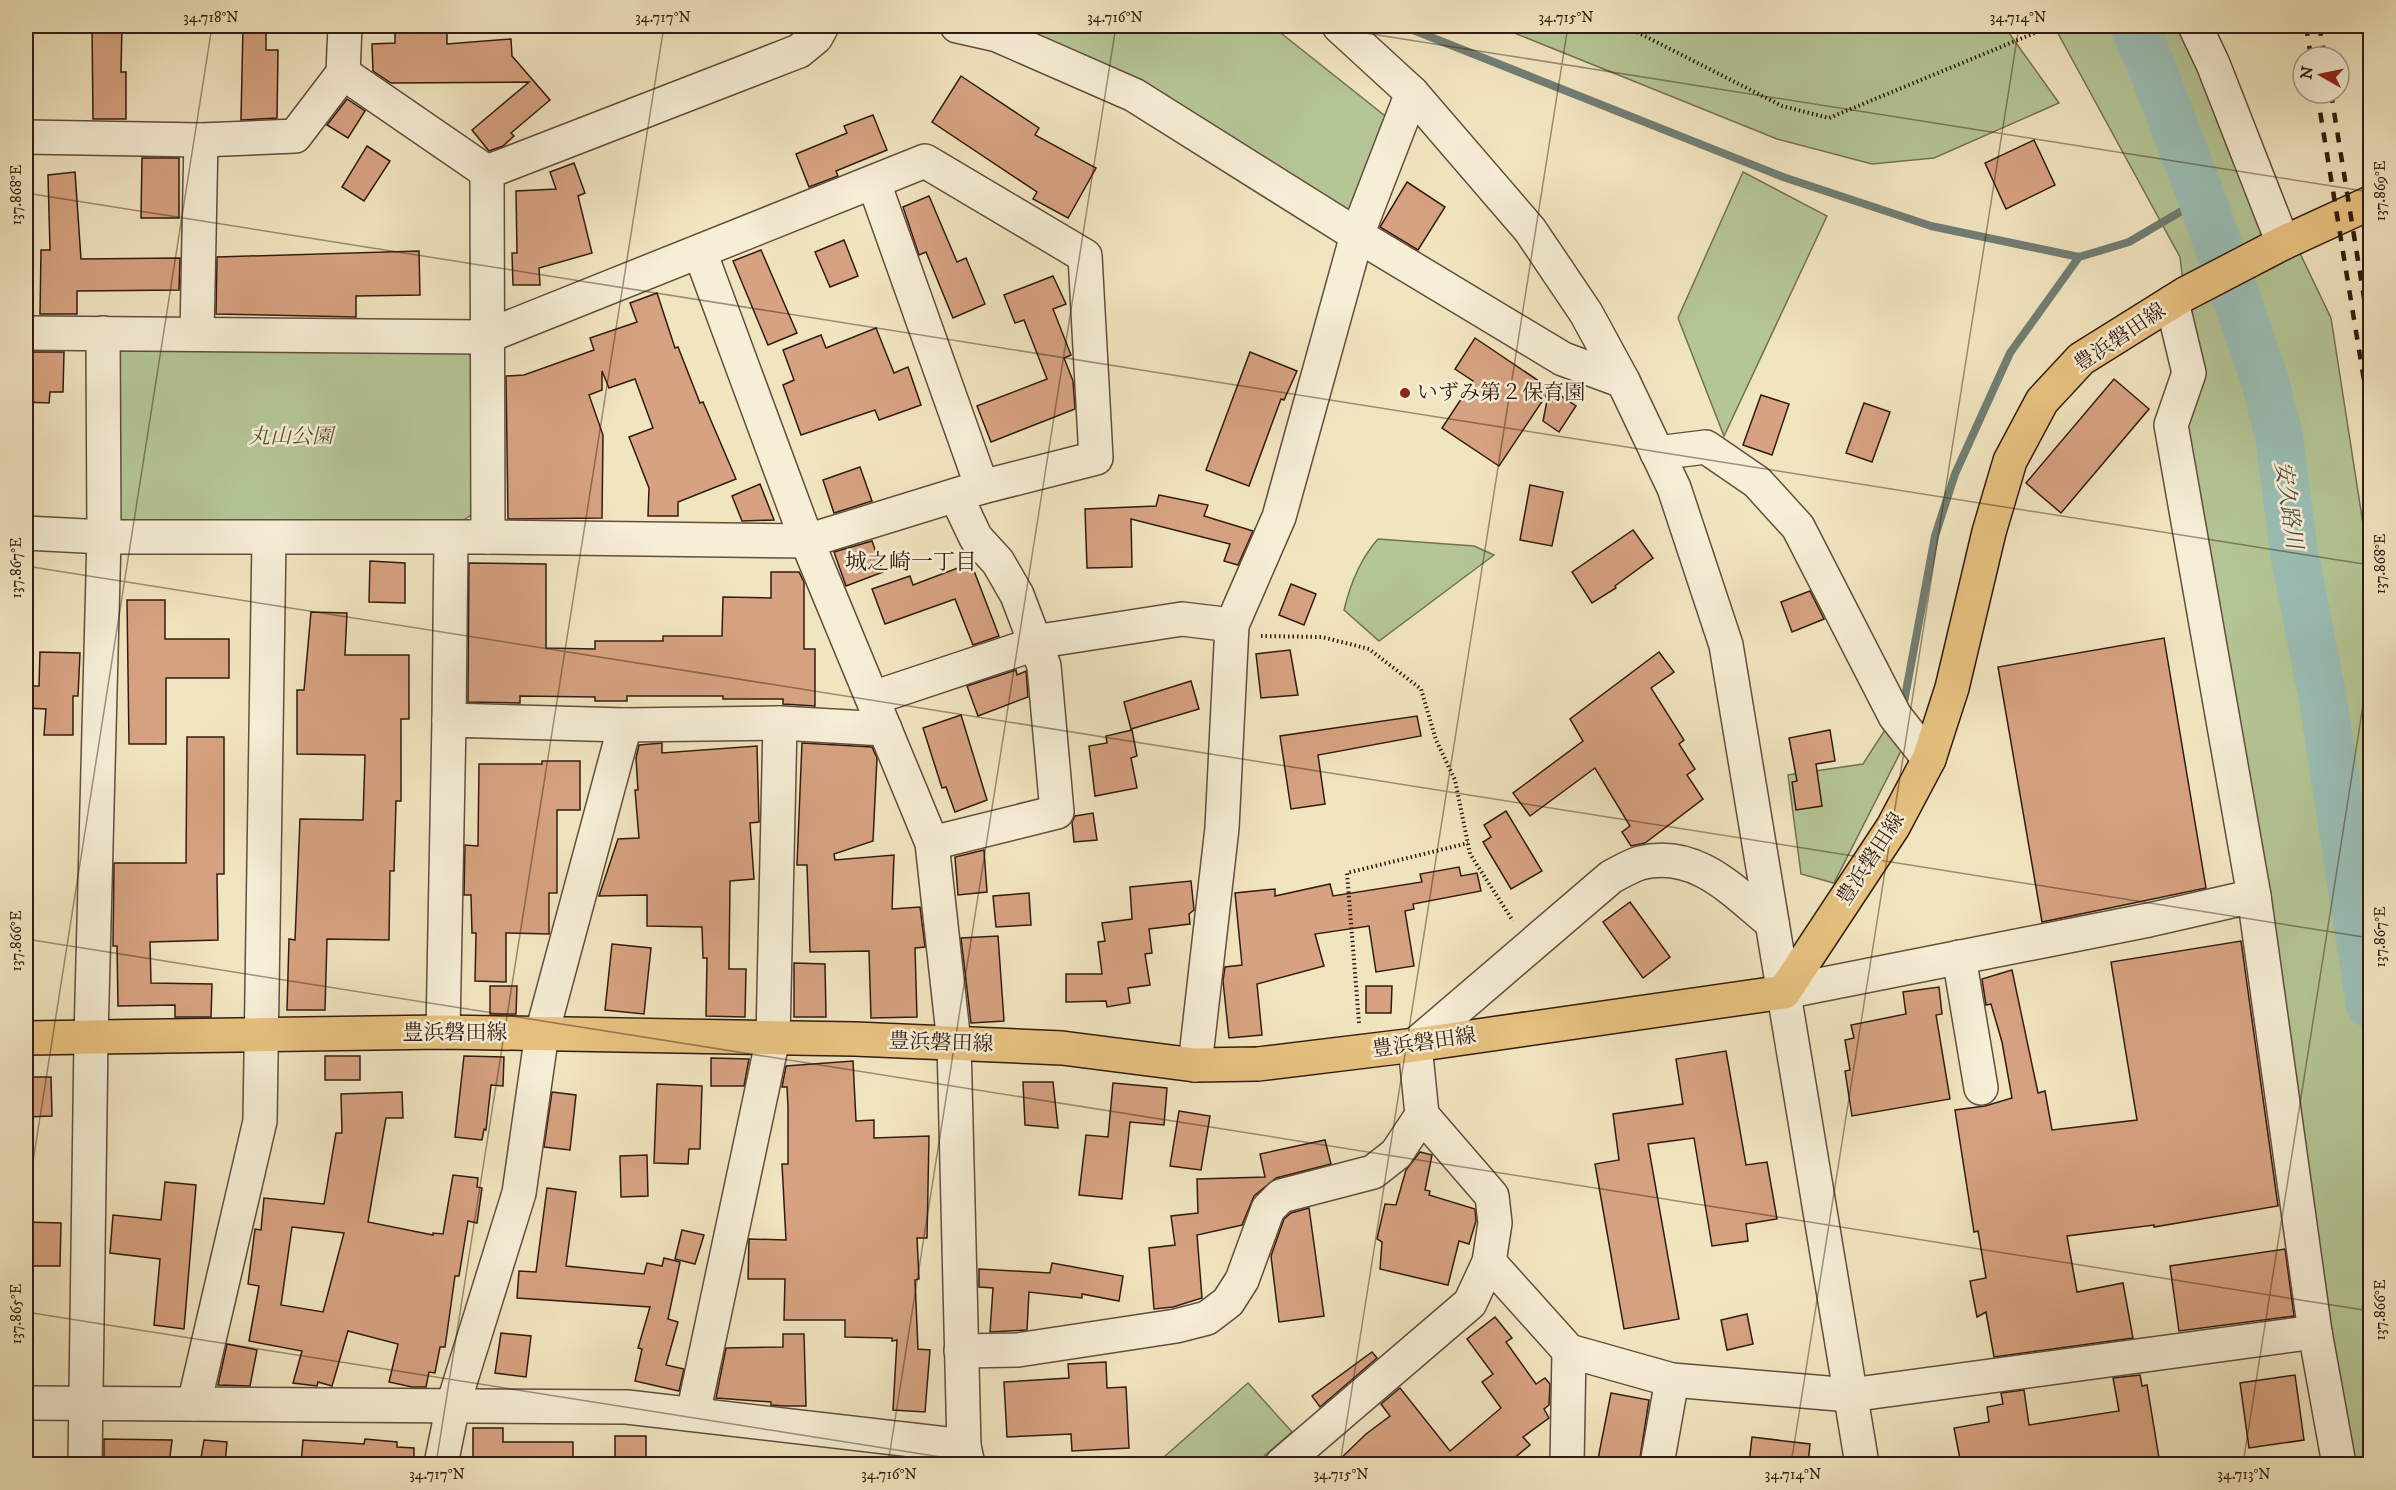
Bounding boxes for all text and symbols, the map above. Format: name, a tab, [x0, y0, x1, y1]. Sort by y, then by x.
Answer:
text: 34.718°N	[183, 8, 239, 27]
text: 34.717°N	[635, 8, 691, 27]
text: 34.716°N	[1087, 8, 1143, 27]
text: 34.715°N	[1538, 8, 1594, 27]
text: 34.714°N	[1990, 8, 2046, 27]
north arrow	[2291, 45, 2351, 105]
text: N	[2296, 65, 2318, 81]
text: 137.869°E	[2371, 160, 2390, 221]
text: 137.868°E	[7, 164, 26, 225]
street label: 豊浜磐田線	[2069, 298, 2171, 378]
place label: いずみ第２保育園	[1417, 380, 1585, 406]
marker: いずみ第２保育園	[1398, 386, 1412, 400]
park label: 丸山公園	[249, 424, 336, 450]
water label: 安久路川	[2269, 460, 2308, 552]
text: 137.868°E	[2371, 533, 2390, 594]
text: 137.867°E	[7, 537, 26, 599]
district label: 城之崎一丁目	[845, 549, 977, 576]
street label: 豊浜磐田線	[1832, 808, 1910, 910]
text: 137.867°E	[2371, 906, 2390, 968]
text: 137.866°E	[7, 910, 26, 972]
street label: 豊浜磐田線	[403, 1020, 508, 1046]
street label: 豊浜磐田線	[1370, 1023, 1478, 1063]
street label: 豊浜磐田線	[888, 1028, 994, 1058]
text: 137.866°E	[2371, 1279, 2390, 1341]
text: 137.865°E	[7, 1283, 26, 1344]
text: 34.717°N	[409, 1465, 465, 1484]
text: 34.716°N	[861, 1465, 917, 1484]
text: 34.715°N	[1313, 1465, 1369, 1484]
text: 34.714°N	[1765, 1465, 1821, 1484]
text: 34.713°N	[2217, 1465, 2271, 1484]

